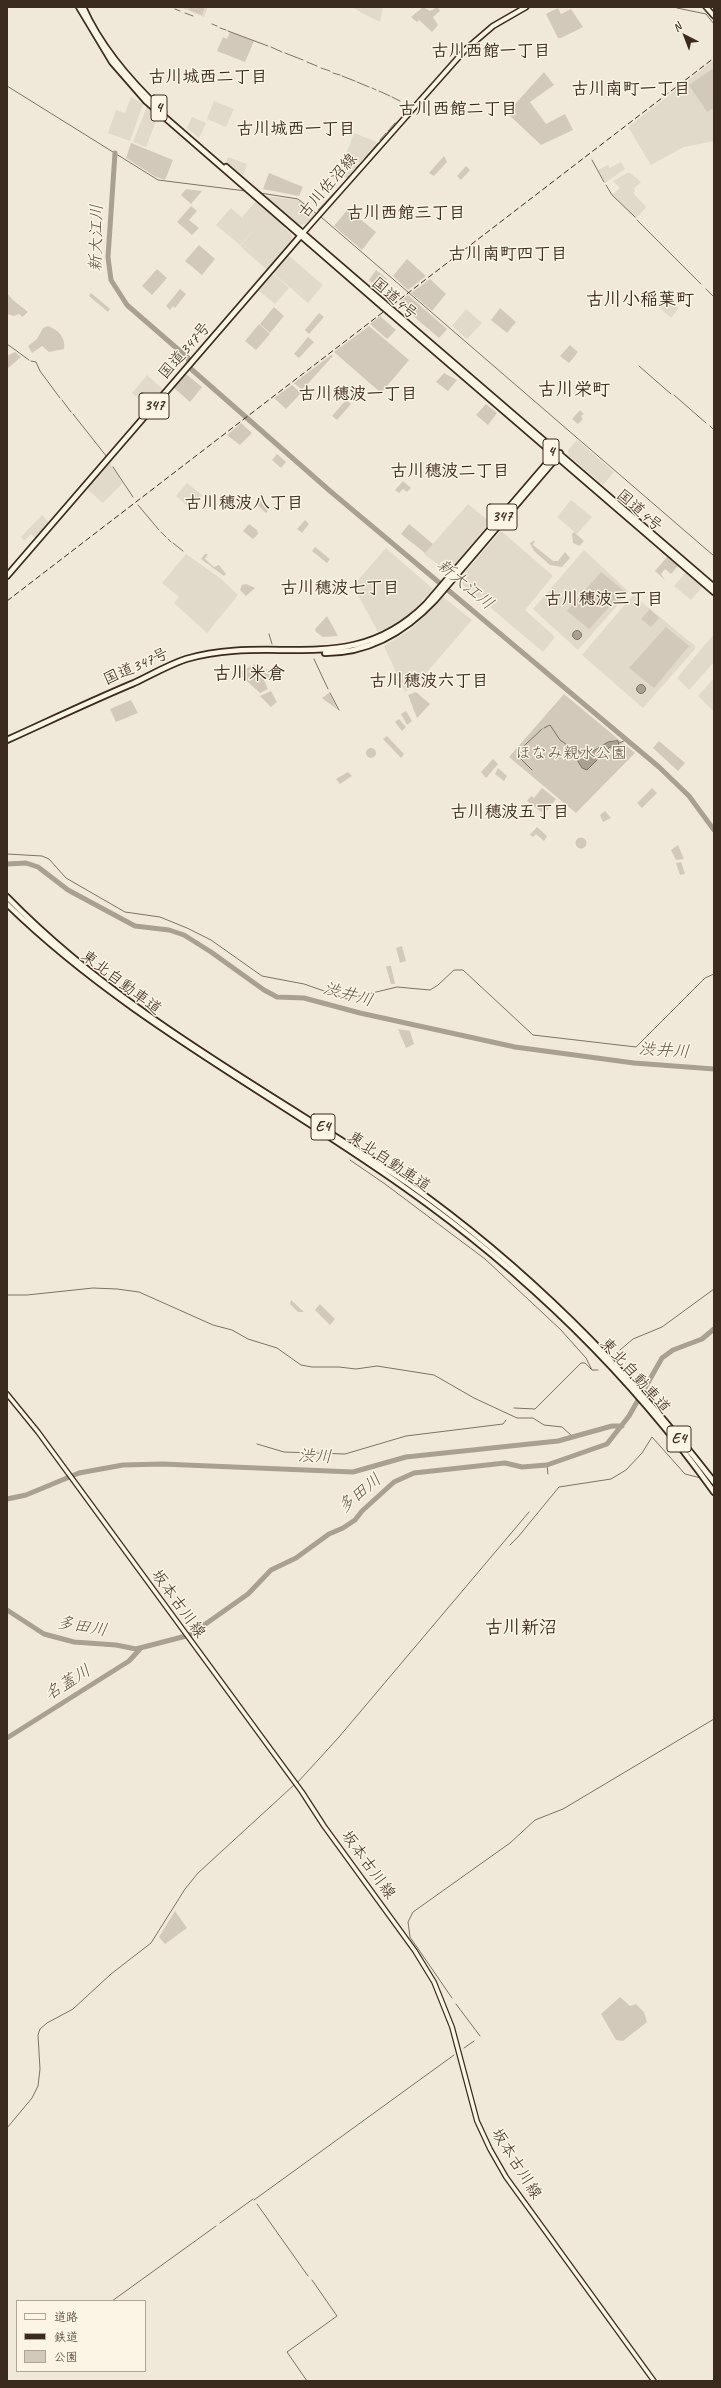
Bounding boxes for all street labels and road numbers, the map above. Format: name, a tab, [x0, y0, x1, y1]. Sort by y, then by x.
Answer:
road number: 4	[151, 95, 167, 121]
street label: 古川佐沼線	[295, 150, 361, 222]
street label: 国道4号	[367, 274, 421, 324]
street label: 国道347号	[155, 318, 215, 384]
road number: 347	[139, 393, 169, 419]
road number: 4	[543, 439, 559, 465]
street label: 国道4号	[612, 486, 666, 536]
road number: 347	[487, 504, 517, 530]
street label: 国道347号	[100, 644, 172, 690]
street label: 東北自動車道	[77, 946, 165, 1020]
road number: E4	[311, 1114, 335, 1140]
street label: 東北自動車道	[344, 1127, 434, 1197]
street label: 東北自動車道	[596, 1334, 674, 1418]
road number: E4	[667, 1426, 691, 1452]
street label: 坂本古川線	[147, 1566, 209, 1642]
street label: 坂本古川線	[337, 1827, 399, 1903]
street label: 坂本古川線	[487, 2125, 545, 2203]

